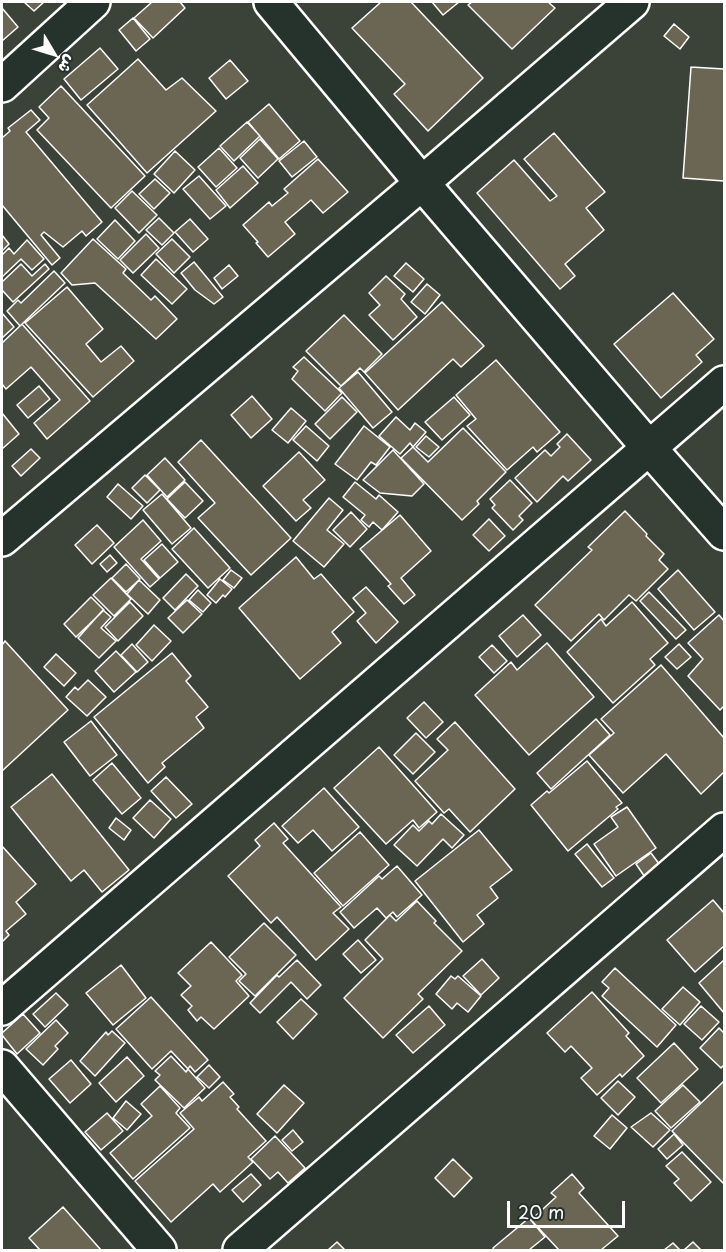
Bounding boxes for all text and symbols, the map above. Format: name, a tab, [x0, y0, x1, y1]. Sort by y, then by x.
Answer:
north arrow	[24, 24, 84, 84]
text: ش	[53, 51, 83, 79]
scale bar	[510, 1189, 628, 1227]
text: 20 m	[518, 1198, 564, 1225]

